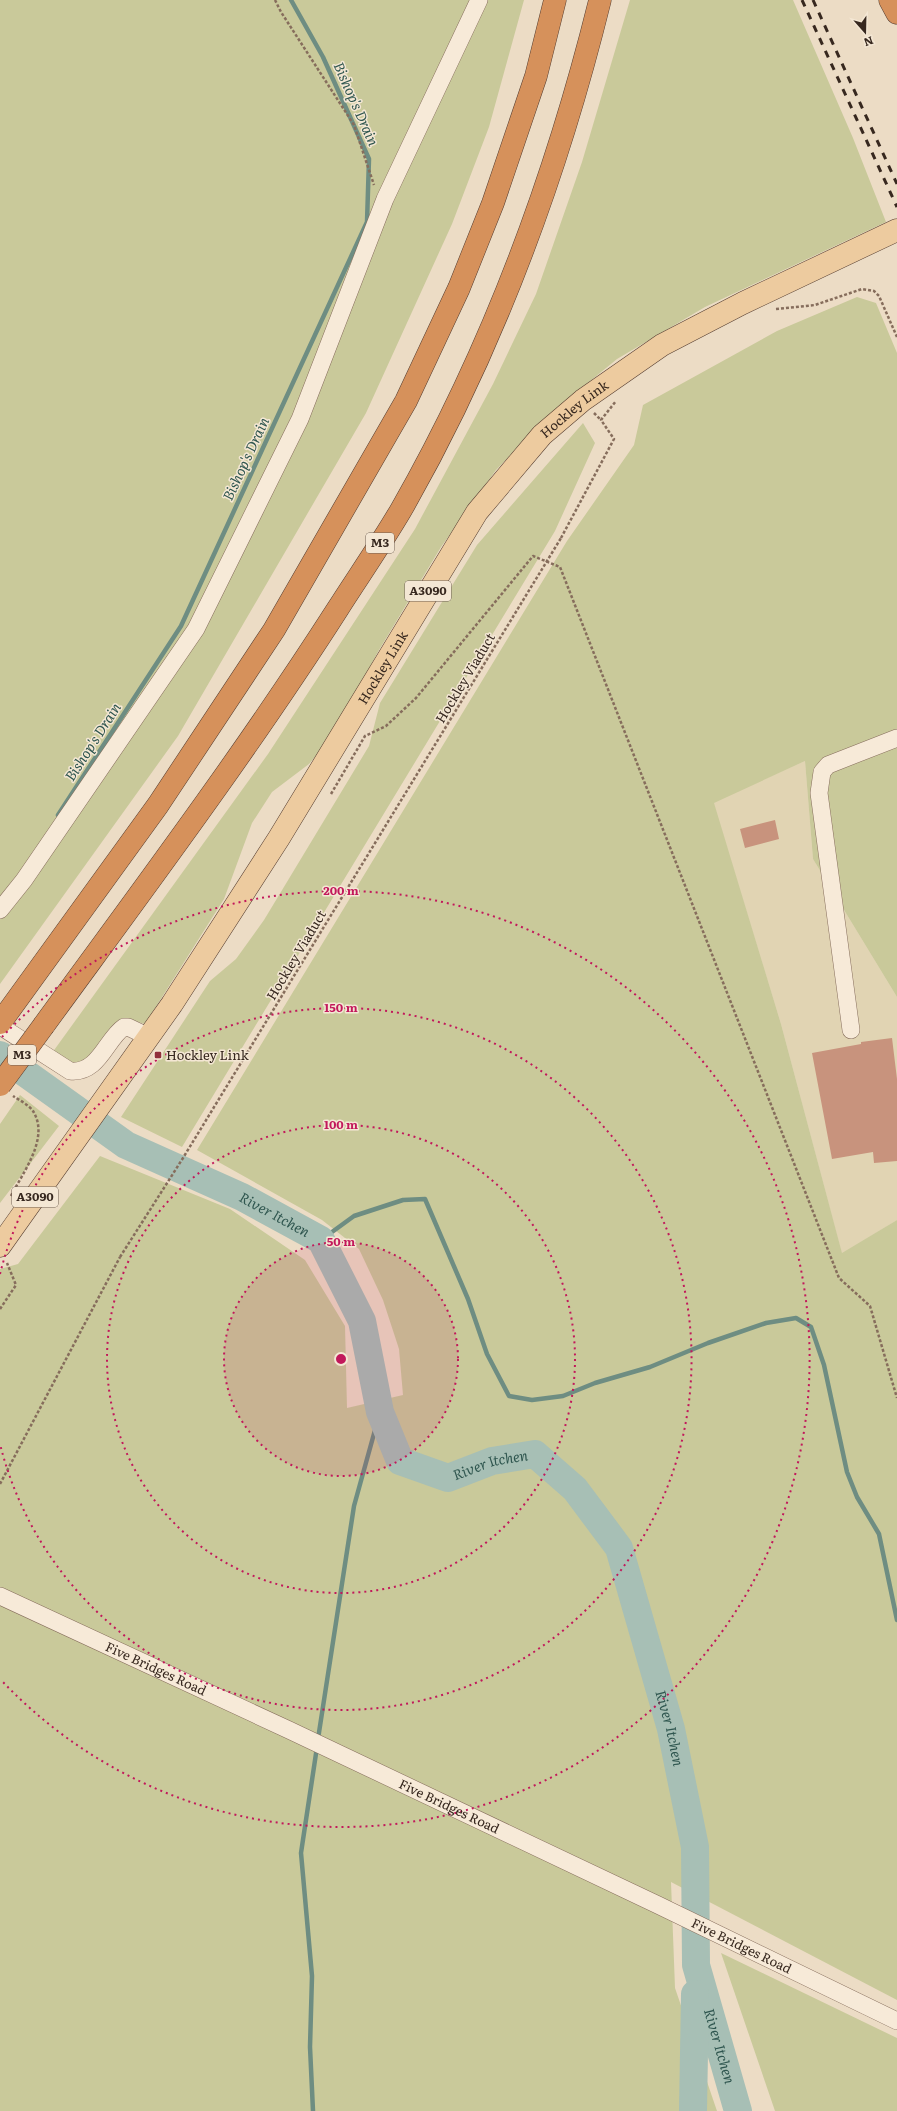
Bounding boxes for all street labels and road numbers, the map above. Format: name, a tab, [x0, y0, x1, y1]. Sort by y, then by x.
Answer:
street label: Hockley Link	[536, 375, 613, 442]
road number: M3	[366, 533, 394, 553]
road number: A3090	[405, 581, 451, 601]
street label: Hockley Link	[353, 626, 412, 707]
street label: Hockley Viaduct	[430, 629, 499, 726]
street label: Hockley Viaduct	[261, 906, 330, 1003]
road number: M3	[8, 1045, 36, 1065]
road number: A3090	[12, 1187, 58, 1207]
street label: Five Bridges Road	[103, 1636, 210, 1700]
street label: Five Bridges Road	[396, 1774, 503, 1838]
street label: Five Bridges Road	[689, 1913, 795, 1978]

